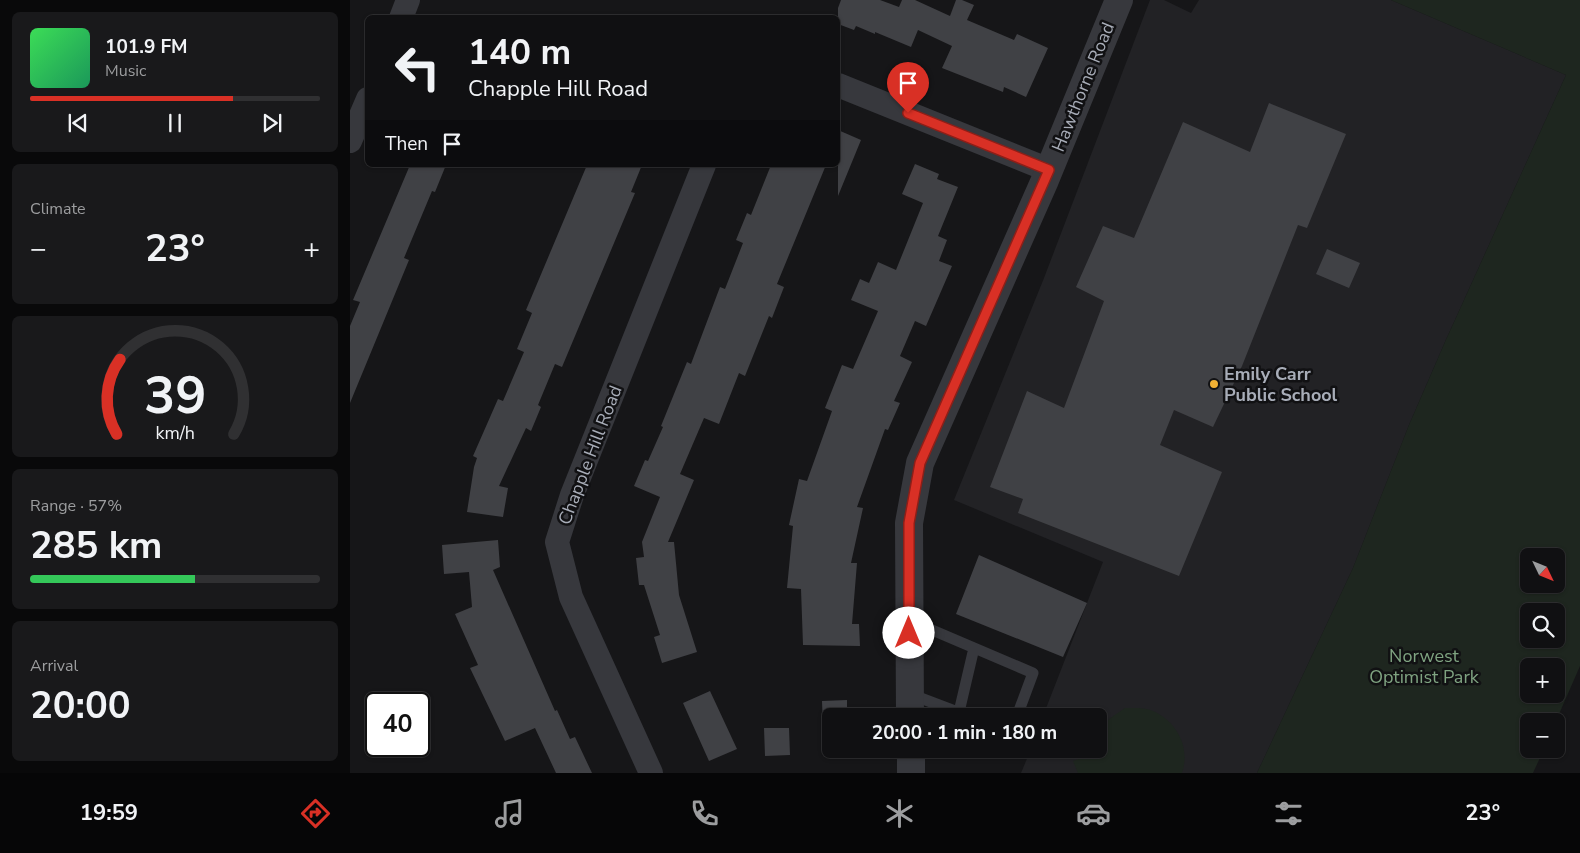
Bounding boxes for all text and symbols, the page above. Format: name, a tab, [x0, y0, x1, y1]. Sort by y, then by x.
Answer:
street label: Hawthorne Road	[1046, 19, 1120, 155]
text: 140 m	[468, 29, 571, 76]
text: 101.9 FM	[105, 34, 188, 60]
icon: left	[385, 35, 450, 100]
text: Music	[105, 60, 146, 82]
pin	[887, 62, 929, 113]
icon: arrive	[894, 69, 922, 97]
text: Chapple Hill Road	[468, 74, 648, 104]
icon: previous	[64, 109, 92, 137]
icon: pause	[161, 109, 189, 137]
icon: next	[258, 109, 286, 137]
icon: arrive	[438, 130, 466, 158]
text: Then	[385, 131, 428, 157]
text: Climate	[30, 198, 85, 220]
text: 23°	[145, 223, 205, 274]
text: −	[30, 230, 47, 268]
text: +	[303, 230, 320, 268]
text: 39	[144, 360, 206, 431]
place label: Emily Carr Public School	[1224, 362, 1338, 407]
marker: Emily Carr Public School	[1208, 378, 1220, 390]
street label: Chapple Hill Road	[552, 382, 628, 528]
text: km/h	[155, 421, 195, 445]
text: Range · 57%	[30, 495, 122, 517]
text: 285 km	[30, 520, 162, 571]
north arrow	[1520, 548, 1565, 592]
map controls	[1520, 548, 1565, 758]
button: search	[1520, 603, 1565, 648]
position arrow	[882, 606, 934, 658]
park label: Norwest Optimist Park	[1369, 644, 1480, 689]
text: Arrival	[30, 655, 78, 677]
button: +	[1520, 658, 1565, 703]
text: 20:00	[30, 680, 131, 731]
speed limit sign: 40	[365, 692, 430, 757]
button: −	[1520, 713, 1565, 758]
text: 20:00 · 1 min · 180 m	[872, 720, 1057, 746]
icon: directions	[298, 796, 333, 831]
icon: music	[492, 796, 527, 831]
icon: phone	[687, 796, 722, 831]
icon: climate	[882, 796, 917, 831]
icon: car	[1076, 796, 1111, 831]
icon: filters	[1271, 796, 1306, 831]
text: 19:59	[80, 798, 138, 828]
text: 23°	[1465, 798, 1500, 828]

